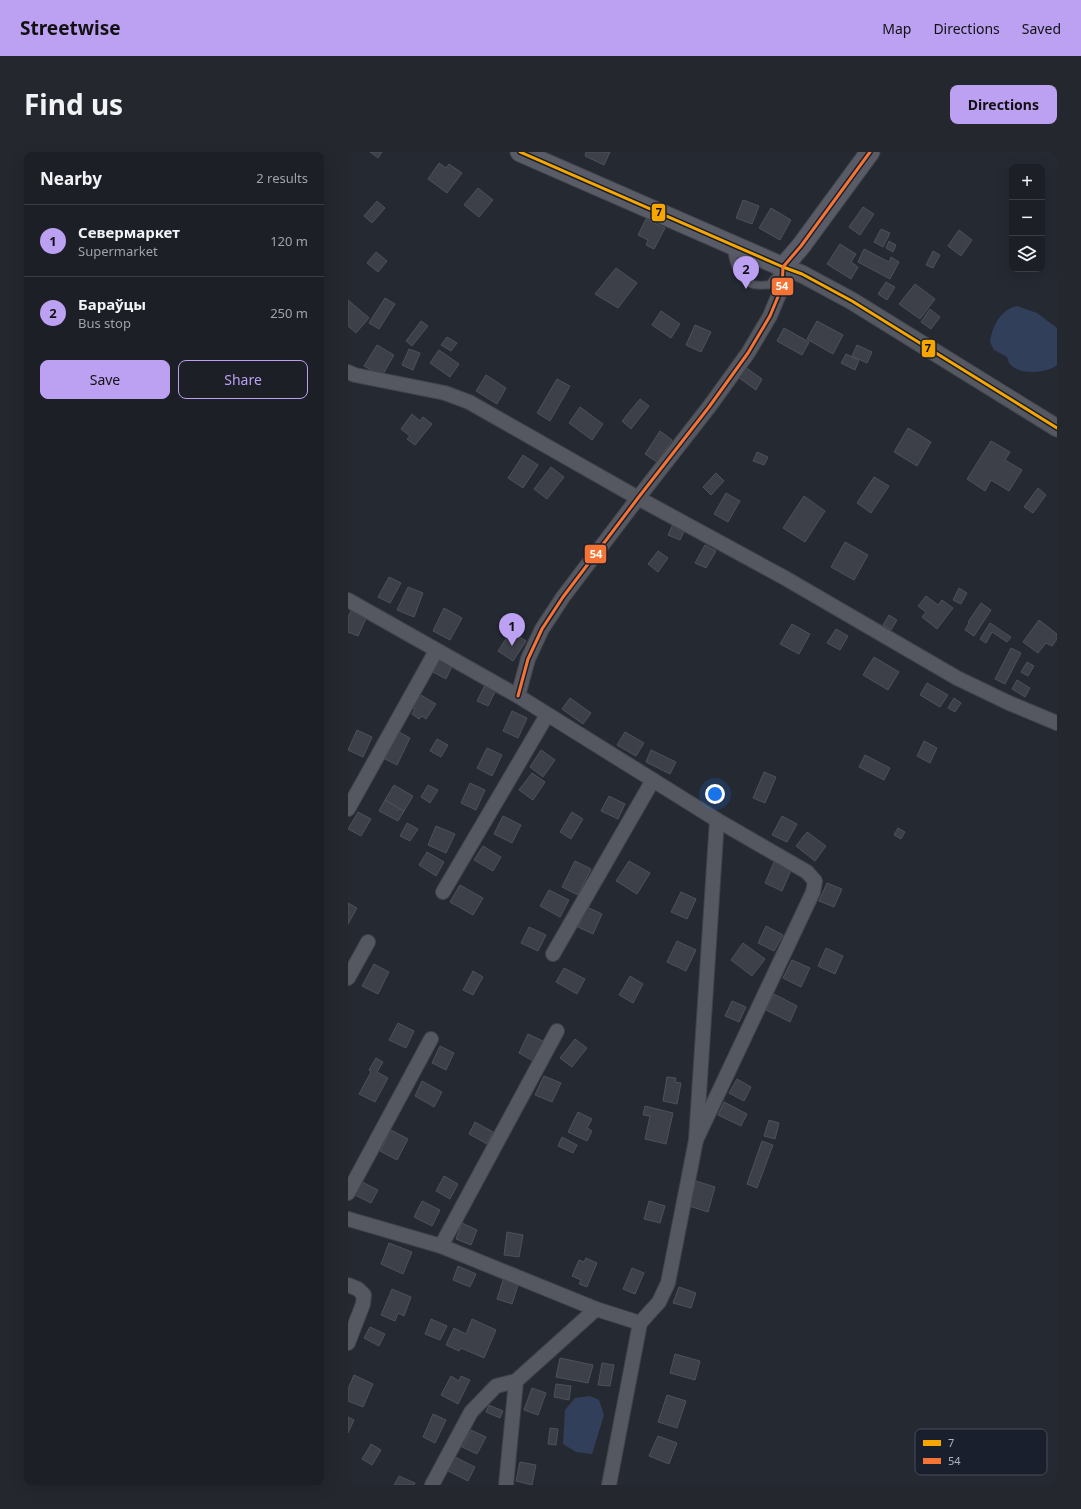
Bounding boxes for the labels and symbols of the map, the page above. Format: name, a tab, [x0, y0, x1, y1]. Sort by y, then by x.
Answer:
line badge: 7	[651, 203, 666, 222]
text: 7	[656, 204, 662, 219]
pin: 2	[733, 256, 759, 289]
line badge: 54	[771, 277, 794, 296]
text: 54	[776, 278, 789, 293]
line badge: 7	[921, 339, 936, 358]
text: 7	[925, 340, 931, 355]
line badge: 54	[584, 544, 607, 564]
text: 54	[590, 546, 603, 561]
pin: 1	[499, 613, 525, 646]
your location	[705, 784, 725, 804]
legend	[915, 1429, 1047, 1475]
text: 7	[948, 1435, 954, 1450]
text: 54	[948, 1453, 961, 1468]

